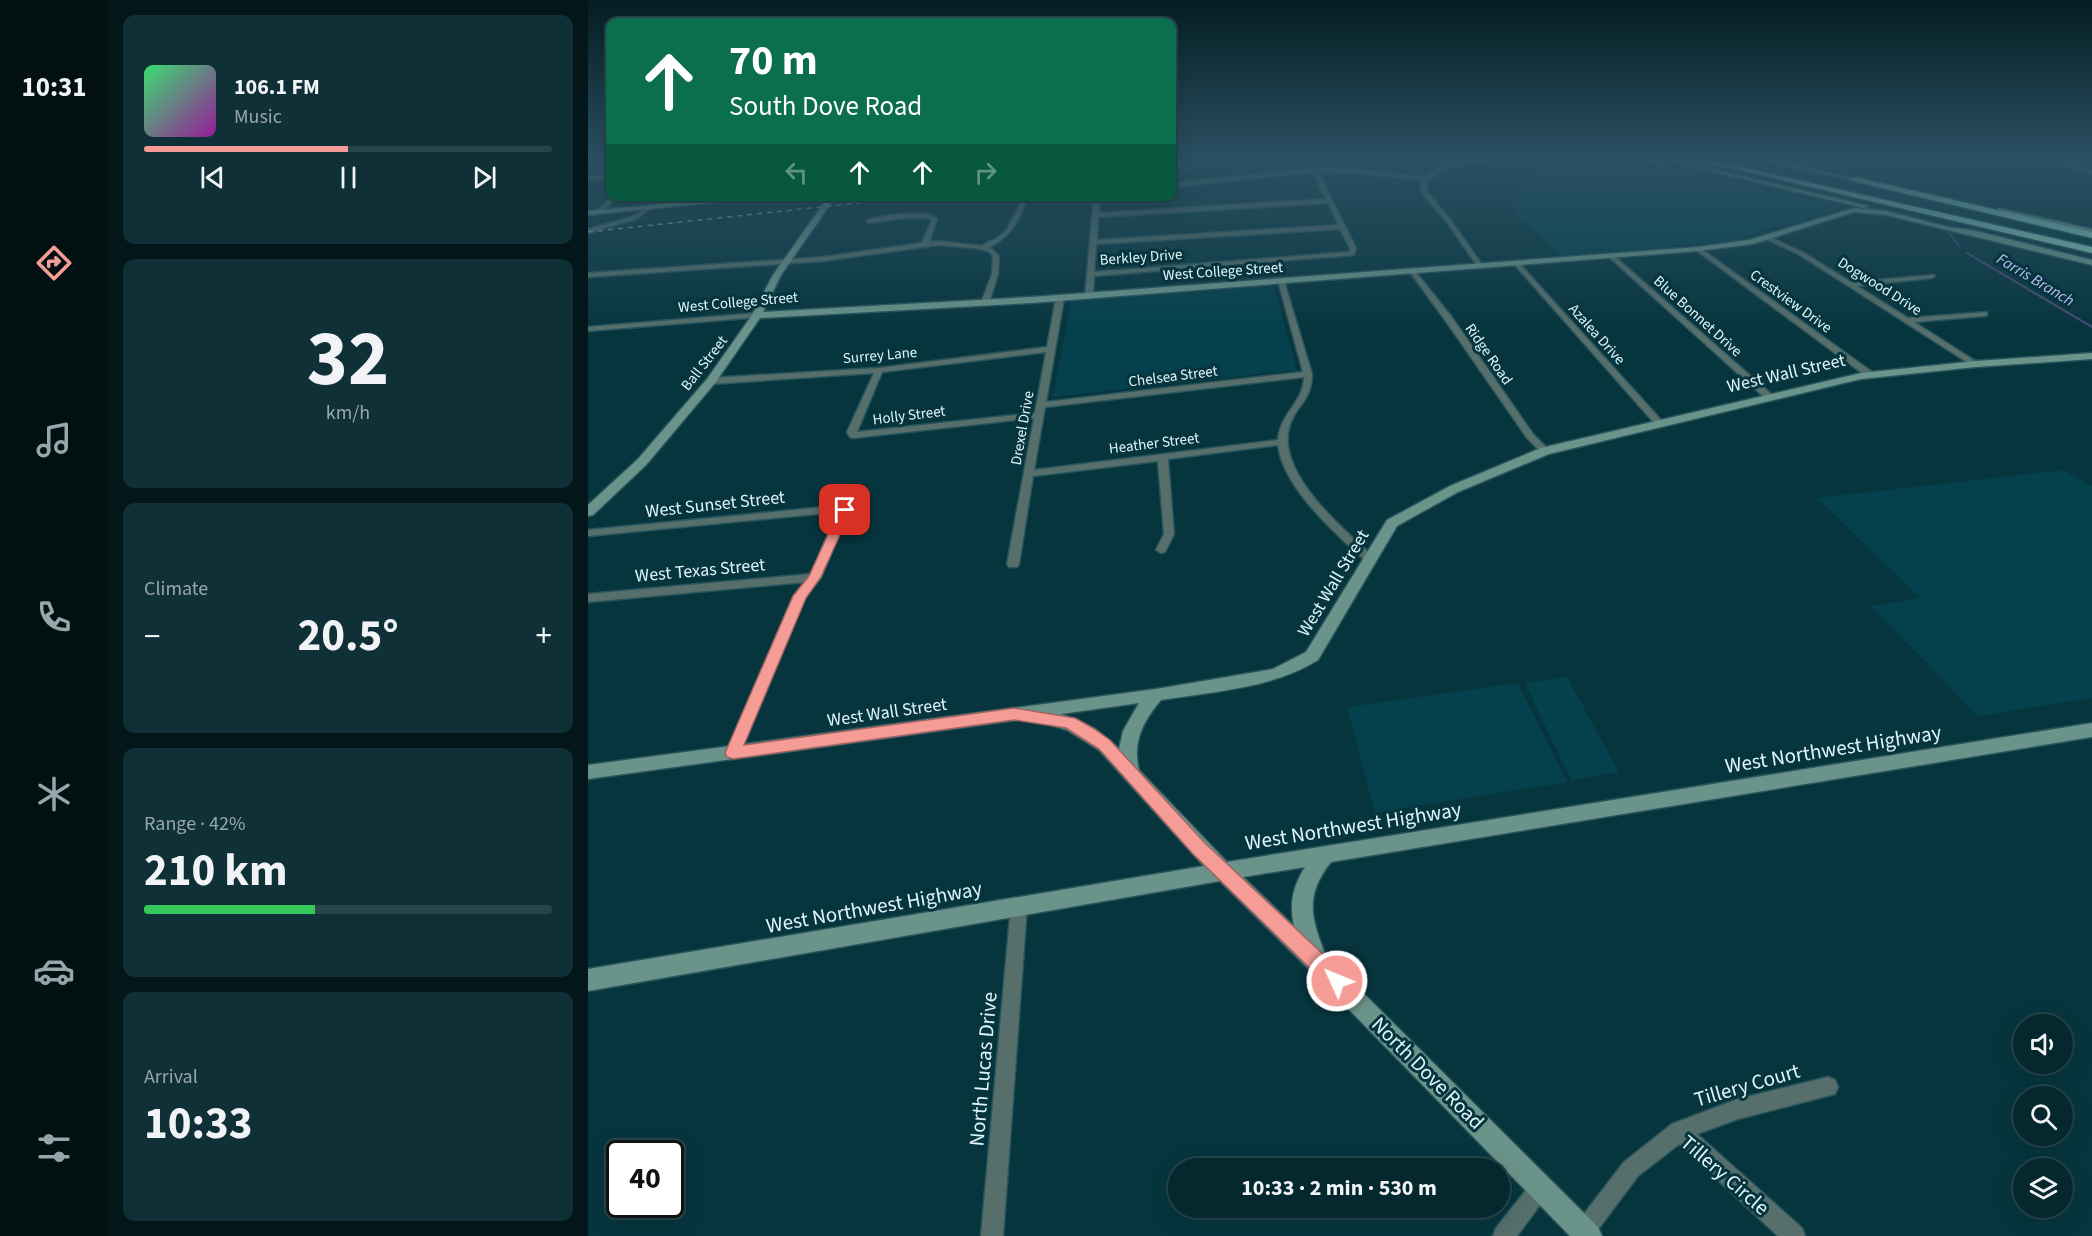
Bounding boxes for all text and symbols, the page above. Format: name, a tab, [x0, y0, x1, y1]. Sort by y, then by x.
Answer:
text: 70 m	[729, 31, 818, 91]
icon: ahead	[630, 42, 708, 120]
text: 10:31	[21, 68, 87, 107]
text: 106.1 FM	[234, 71, 320, 103]
text: South Dove Road	[729, 87, 922, 126]
text: Music	[234, 103, 282, 131]
icon: left	[780, 156, 813, 189]
icon: ahead	[843, 156, 876, 189]
icon: ahead	[906, 156, 939, 189]
icon: right	[969, 156, 1002, 189]
icon: previous	[196, 161, 229, 194]
icon: pause	[332, 161, 365, 194]
icon: next	[468, 161, 501, 194]
icon: directions	[33, 242, 75, 284]
street label: Berkley Drive	[1099, 244, 1183, 271]
water label: Farris Branch	[1992, 248, 2078, 312]
street label: Dogwood Drive	[1834, 252, 1926, 321]
street label: West College Street	[1162, 257, 1284, 286]
street label: Crestview Drive	[1745, 265, 1836, 338]
street label: Blue Bonnet Drive	[1649, 271, 1746, 362]
street label: West College Street	[677, 287, 799, 318]
street label: Azalea Drive	[1563, 299, 1630, 370]
text: 32	[307, 304, 389, 415]
street label: Ridge Road	[1460, 319, 1517, 389]
street label: Ball Street	[676, 331, 733, 395]
street label: Surrey Lane	[842, 342, 918, 369]
street label: West Wall Street	[1724, 348, 1848, 399]
street label: Chelsea Street	[1127, 361, 1219, 392]
street label: Drexel Drive	[1006, 389, 1039, 467]
text: km/h	[326, 399, 370, 427]
street label: Holly Street	[871, 401, 947, 430]
icon: music	[33, 419, 75, 461]
street label: Heather Street	[1108, 428, 1200, 459]
pin	[819, 484, 870, 535]
street label: West Sunset Street	[644, 485, 786, 524]
icon: arrive	[828, 493, 861, 526]
street label: West Wall Street	[1292, 525, 1375, 641]
street label: West Texas Street	[634, 552, 766, 589]
text: Climate	[144, 575, 208, 603]
icon: phone	[33, 596, 75, 638]
text: 20.5°	[297, 604, 399, 668]
text: −	[144, 613, 160, 660]
text: +	[536, 613, 552, 660]
street label: West Wall Street	[826, 692, 949, 733]
street label: West Northwest Highway	[1723, 717, 1944, 781]
icon: climate	[33, 773, 75, 815]
street label: West Northwest Highway	[1243, 794, 1464, 858]
text: Range · 42%	[144, 810, 245, 838]
text: 210 km	[144, 839, 288, 903]
street label: West Northwest Highway	[764, 873, 984, 941]
position arrow	[1305, 949, 1369, 1013]
icon: car	[33, 950, 75, 992]
street label: North Lucas Drive	[961, 991, 1005, 1147]
street label: North Dove Road	[1365, 1010, 1491, 1136]
map controls	[2013, 1014, 2073, 1218]
button: sound	[2013, 1014, 2073, 1074]
street label: Tillery Court	[1691, 1056, 1803, 1114]
text: Arrival	[144, 1063, 198, 1091]
button: search	[2013, 1086, 2073, 1146]
text: 10:33	[144, 1092, 253, 1156]
icon: filters	[33, 1127, 75, 1169]
street label: Tillery Circle	[1674, 1128, 1776, 1222]
speed limit sign: 40	[606, 1140, 684, 1218]
button: layers	[2013, 1158, 2073, 1218]
text: 10:33 · 2 min · 530 m	[1241, 1172, 1437, 1204]

